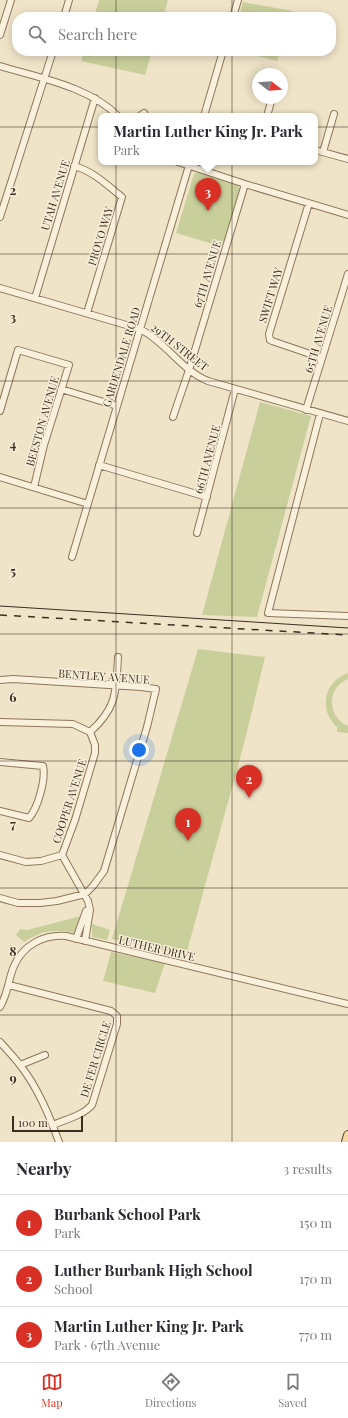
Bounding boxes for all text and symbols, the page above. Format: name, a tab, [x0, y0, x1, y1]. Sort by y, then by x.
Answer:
search box	[12, 12, 336, 56]
icon: search	[26, 23, 48, 45]
text: Search here	[58, 24, 137, 44]
north arrow	[252, 68, 288, 104]
popup	[98, 113, 318, 165]
text: Martin Luther King Jr. Park	[113, 121, 303, 141]
text: Park	[113, 141, 140, 158]
street label: UTAH AVENUE	[37, 158, 73, 232]
pin: 3	[195, 178, 221, 211]
text: 2	[10, 181, 17, 198]
street label: PROVO WAY	[84, 204, 116, 267]
street label: 67TH AVENUE	[190, 238, 224, 309]
street label: SWIFT WAY	[254, 265, 286, 324]
street label: 65TH AVENUE	[301, 303, 335, 375]
street label: GARDENDALE ROAD	[99, 305, 143, 409]
text: 3	[10, 308, 16, 325]
street label: 29TH STREET	[148, 320, 212, 374]
street label: BEESTON AVENUE	[22, 374, 62, 468]
street label: 66TH AVENUE	[191, 423, 223, 495]
text: 4	[10, 435, 17, 452]
text: 5	[10, 562, 16, 579]
street label: BENTLEY AVENUE	[58, 665, 151, 687]
text: 6	[9, 688, 17, 705]
your location	[129, 740, 149, 760]
street label: COOPER AVENUE	[48, 756, 90, 845]
pin: 2	[236, 765, 262, 798]
pin: 1	[175, 808, 201, 841]
text: 7	[10, 815, 16, 832]
street label: LUTHER DRIVE	[117, 932, 197, 964]
text: 8	[9, 942, 17, 959]
street label: DE FER CIRCLE	[76, 1019, 114, 1099]
text: 9	[9, 1069, 17, 1086]
scale bar	[12, 1114, 83, 1133]
text: 100 m	[18, 1115, 48, 1130]
text: Nearby	[16, 1157, 71, 1179]
text: 3 results	[283, 1160, 332, 1177]
text: Burbank School Park	[54, 1204, 201, 1224]
text: 1	[27, 1214, 31, 1231]
text: 150 m	[299, 1214, 332, 1231]
text: Park	[54, 1224, 81, 1241]
text: Luther Burbank High School	[54, 1260, 253, 1280]
text: 2	[26, 1270, 32, 1287]
text: 170 m	[299, 1270, 332, 1287]
text: School	[54, 1280, 93, 1297]
text: Martin Luther King Jr. Park	[54, 1316, 244, 1336]
text: 3	[26, 1326, 32, 1343]
text: 770 m	[299, 1326, 332, 1343]
text: Park · 67th Avenue	[54, 1336, 160, 1353]
tab: Map	[41, 1371, 63, 1410]
tab: Directions	[145, 1371, 196, 1410]
tab: Saved	[278, 1371, 307, 1410]

